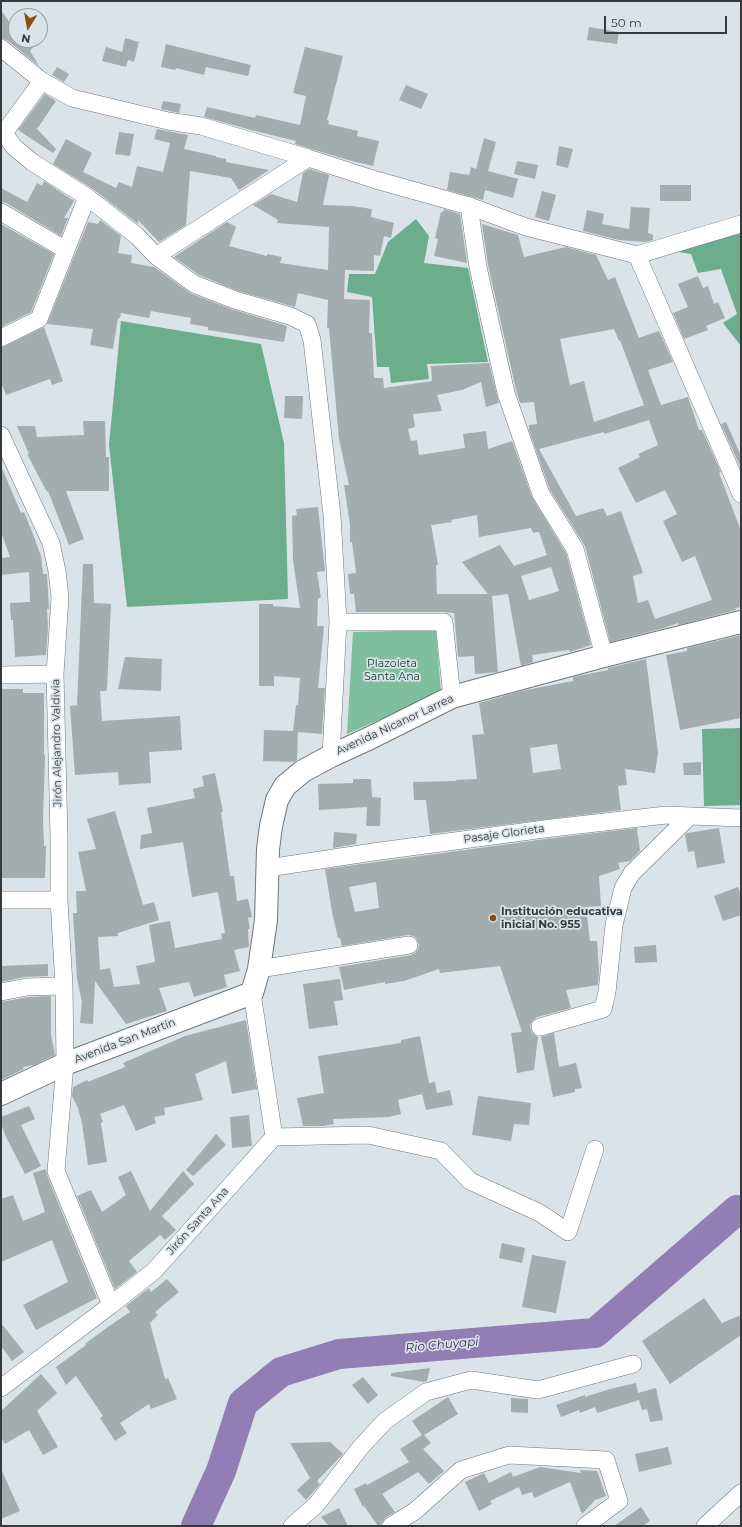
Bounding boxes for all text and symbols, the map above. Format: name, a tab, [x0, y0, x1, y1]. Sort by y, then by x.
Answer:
north arrow	[8, 8, 48, 48]
scale bar	[606, 8, 729, 34]
text: 50 m	[611, 15, 642, 30]
text: N	[20, 31, 32, 47]
park label: Plazoleta Santa Ana	[364, 657, 420, 683]
street label: Jirón Alejandro Valdivia	[49, 679, 65, 807]
street label: Avenida Nicanor Larrea	[334, 692, 456, 758]
street label: Pasaje Glorieta	[463, 822, 545, 846]
place label: Institución educativa inicial No. 955	[501, 905, 623, 931]
marker: Institución educativa inicial No. 955	[488, 913, 498, 923]
street label: Avenida San Martín	[73, 1016, 177, 1066]
street label: Jirón Santa Ana	[164, 1185, 232, 1257]
water label: Rio Chuyapi	[405, 1335, 479, 1355]

